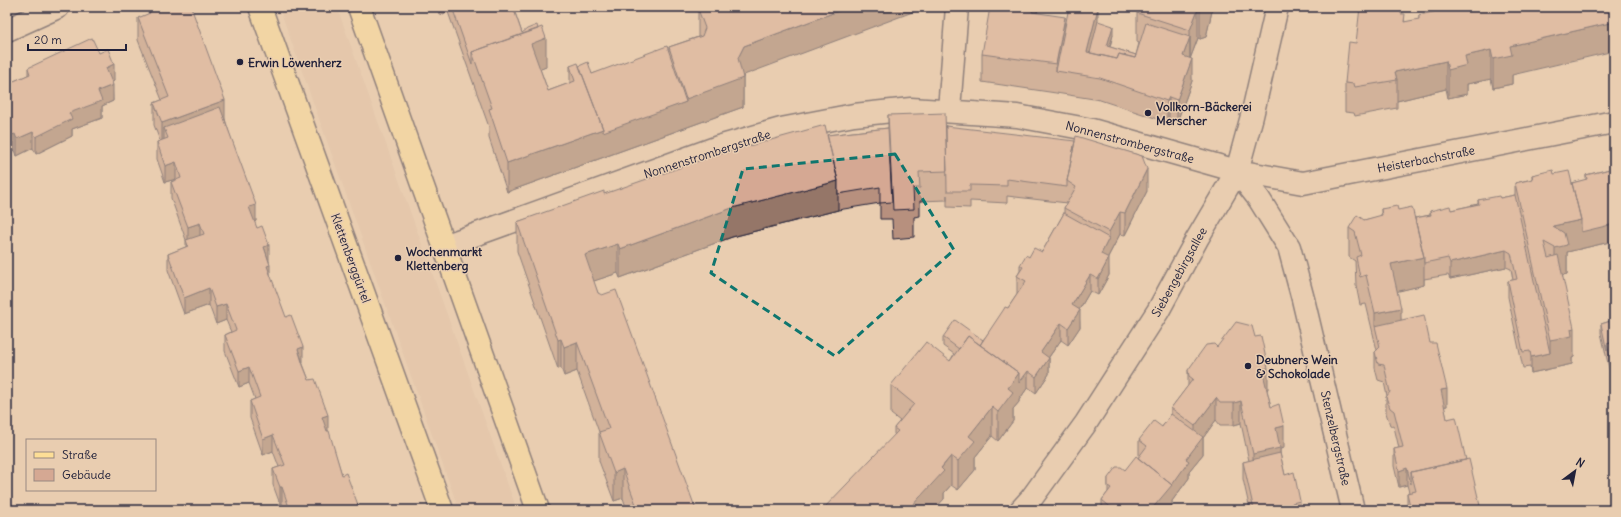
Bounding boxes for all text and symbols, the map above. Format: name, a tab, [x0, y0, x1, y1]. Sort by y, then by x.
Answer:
scale bar	[28, 26, 126, 52]
text: 20 m	[34, 32, 62, 47]
place label: Erwin Löwenherz	[248, 55, 342, 70]
marker: Erwin Löwenherz	[235, 57, 245, 67]
place label: Vollkorn-Bäckerei Merscher	[1156, 99, 1252, 128]
marker: Vollkorn-Bäckerei Merscher	[1143, 108, 1153, 118]
street label: Nonnenstrombergstraße	[1064, 118, 1196, 166]
street label: Nonnenstrombergstraße	[642, 126, 772, 182]
street label: Heisterbachstraße	[1376, 142, 1476, 176]
street label: Klettenberggürtel	[328, 211, 374, 305]
street label: Siebengebirgsallee	[1148, 224, 1210, 320]
place label: Wochenmarkt Klettenberg	[406, 244, 483, 274]
marker: Wochenmarkt Klettenberg	[393, 253, 403, 263]
place label: Deubners Wein & Schokolade	[1256, 352, 1338, 381]
marker: Deubners Wein & Schokolade	[1243, 361, 1253, 371]
street label: Stenzelbergstraße	[1318, 389, 1354, 487]
legend	[26, 439, 156, 491]
text: Straße	[62, 447, 97, 462]
north arrow	[1555, 451, 1595, 491]
text: N	[1573, 455, 1587, 470]
text: Gebäude	[62, 467, 111, 482]

